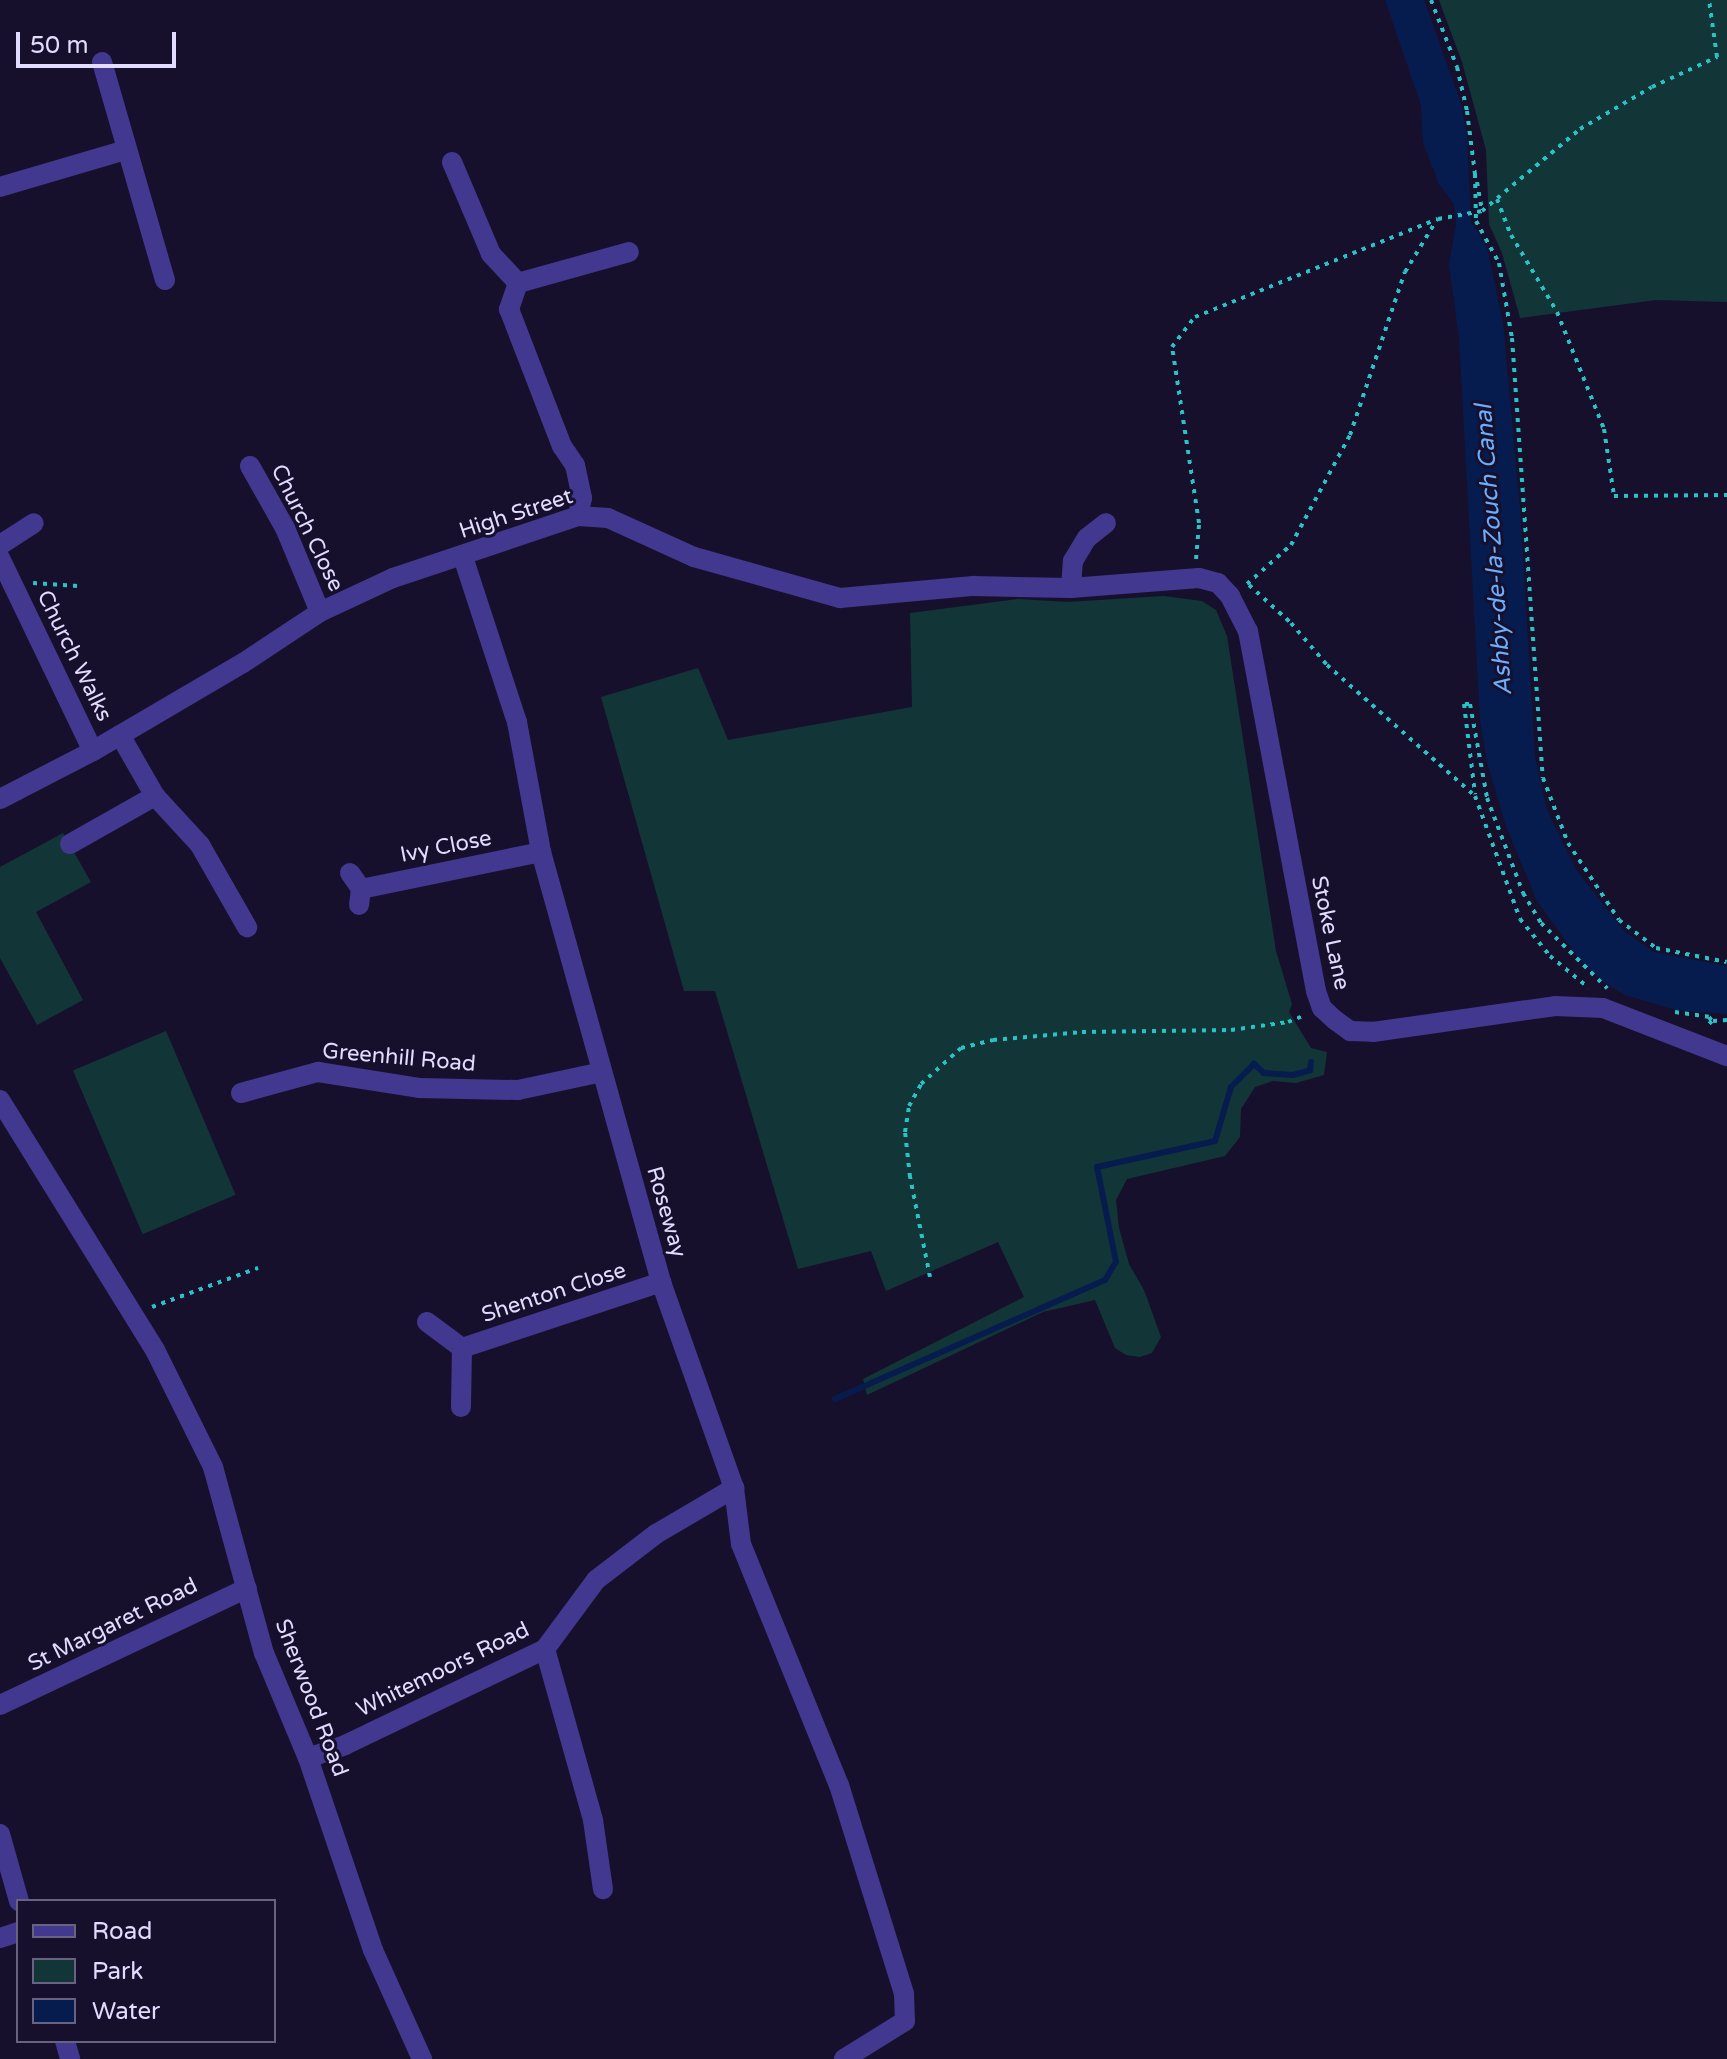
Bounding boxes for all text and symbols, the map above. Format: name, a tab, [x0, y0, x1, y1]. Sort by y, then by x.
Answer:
scale bar	[20, 16, 180, 66]
text: 50 m	[30, 31, 88, 60]
water label: Ashby-de-la-Zouch Canal	[1469, 404, 1519, 696]
street label: Church Close	[265, 460, 349, 596]
street label: High Street	[456, 483, 576, 545]
street label: Church Walks	[31, 586, 117, 726]
street label: Ivy Close	[398, 825, 494, 869]
street label: Stoke Lane	[1305, 874, 1355, 992]
street label: Greenhill Road	[321, 1038, 477, 1078]
street label: Roseway	[640, 1164, 692, 1260]
street label: Shenton Close	[478, 1257, 630, 1329]
street label: St Margaret Road	[24, 1573, 202, 1677]
street label: Sherwood Road	[269, 1616, 353, 1780]
street label: Whitemoors Road	[352, 1617, 534, 1723]
legend	[16, 1899, 276, 2043]
text: Road	[92, 1917, 152, 1946]
text: Park	[92, 1957, 143, 1986]
text: Water	[92, 1997, 160, 2026]

